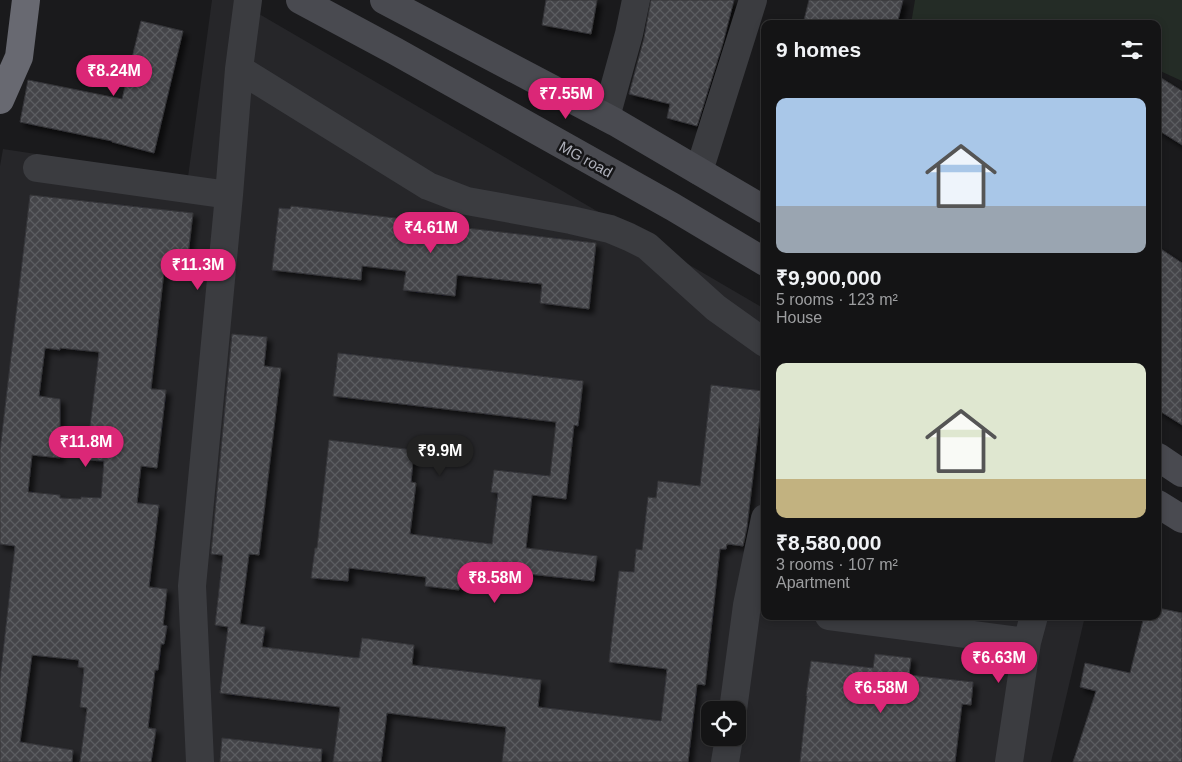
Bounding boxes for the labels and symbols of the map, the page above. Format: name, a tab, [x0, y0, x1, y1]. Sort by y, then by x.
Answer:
pin: ₹8.24M	[73, 54, 155, 97]
pin: ₹7.55M	[525, 78, 607, 120]
street label: MG road	[556, 137, 616, 181]
pin: ₹4.61M	[390, 212, 472, 254]
pin: ₹11.3M	[157, 248, 239, 291]
pin: ₹11.8M	[45, 426, 127, 468]
pin: ₹9.9M	[405, 434, 475, 477]
pin: ₹8.58M	[454, 562, 536, 604]
pin: ₹6.63M	[958, 642, 1040, 684]
pin: ₹6.58M	[840, 672, 922, 714]

